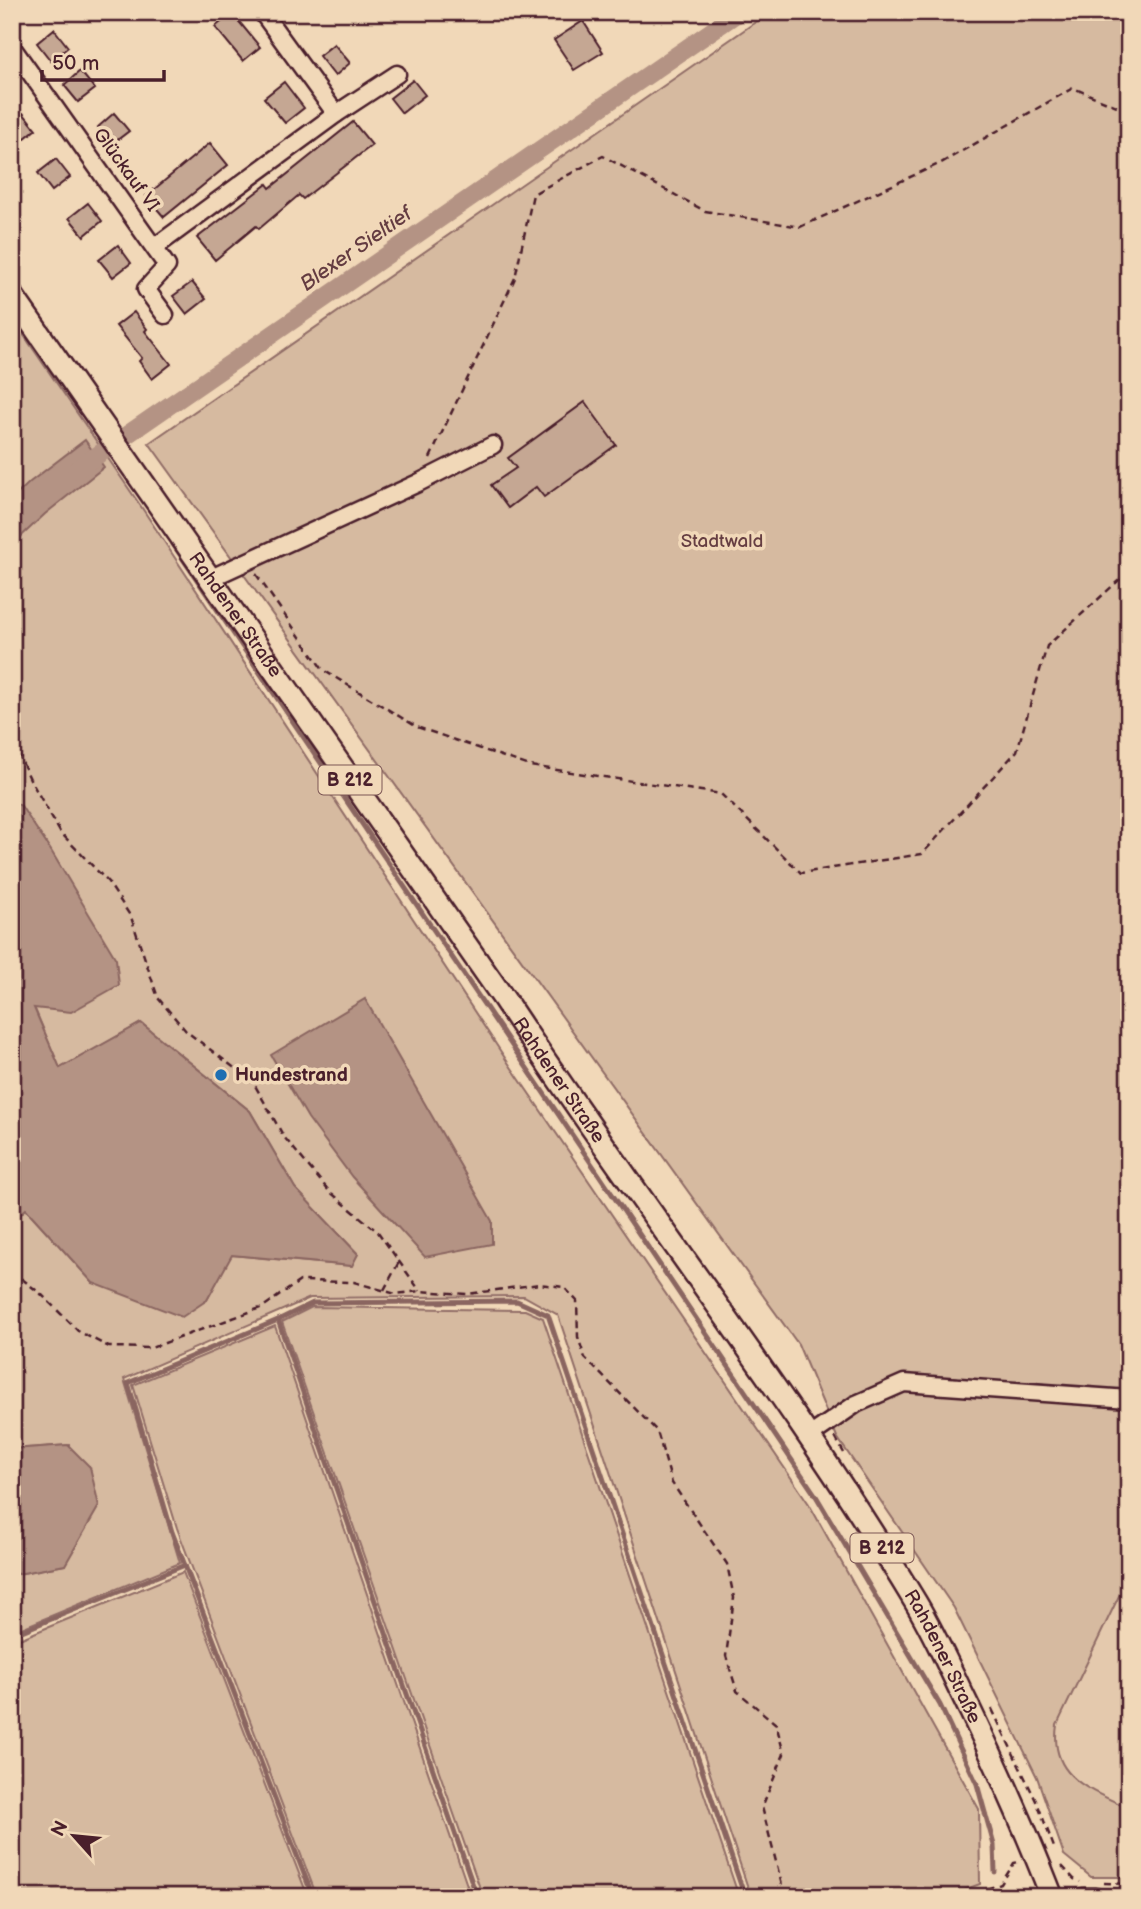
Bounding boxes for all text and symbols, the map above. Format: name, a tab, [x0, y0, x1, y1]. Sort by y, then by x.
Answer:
scale bar	[42, 38, 164, 82]
text: 50 m	[52, 51, 99, 76]
street label: Glückauf VI	[88, 124, 164, 216]
water label: Blexer Sieltief	[295, 200, 419, 297]
park label: Stadtwald	[681, 530, 763, 553]
street label: Rahdener Straße	[184, 548, 287, 682]
road number: B 212	[318, 766, 382, 794]
street label: Rahdener Straße	[508, 1013, 610, 1147]
place label: Hundestrand	[235, 1064, 348, 1087]
marker: Hundestrand	[213, 1067, 229, 1083]
road number: B 212	[850, 1534, 914, 1562]
street label: Rahdener Straße	[899, 1585, 986, 1727]
north arrow	[38, 1800, 108, 1870]
text: N	[47, 1817, 74, 1841]

